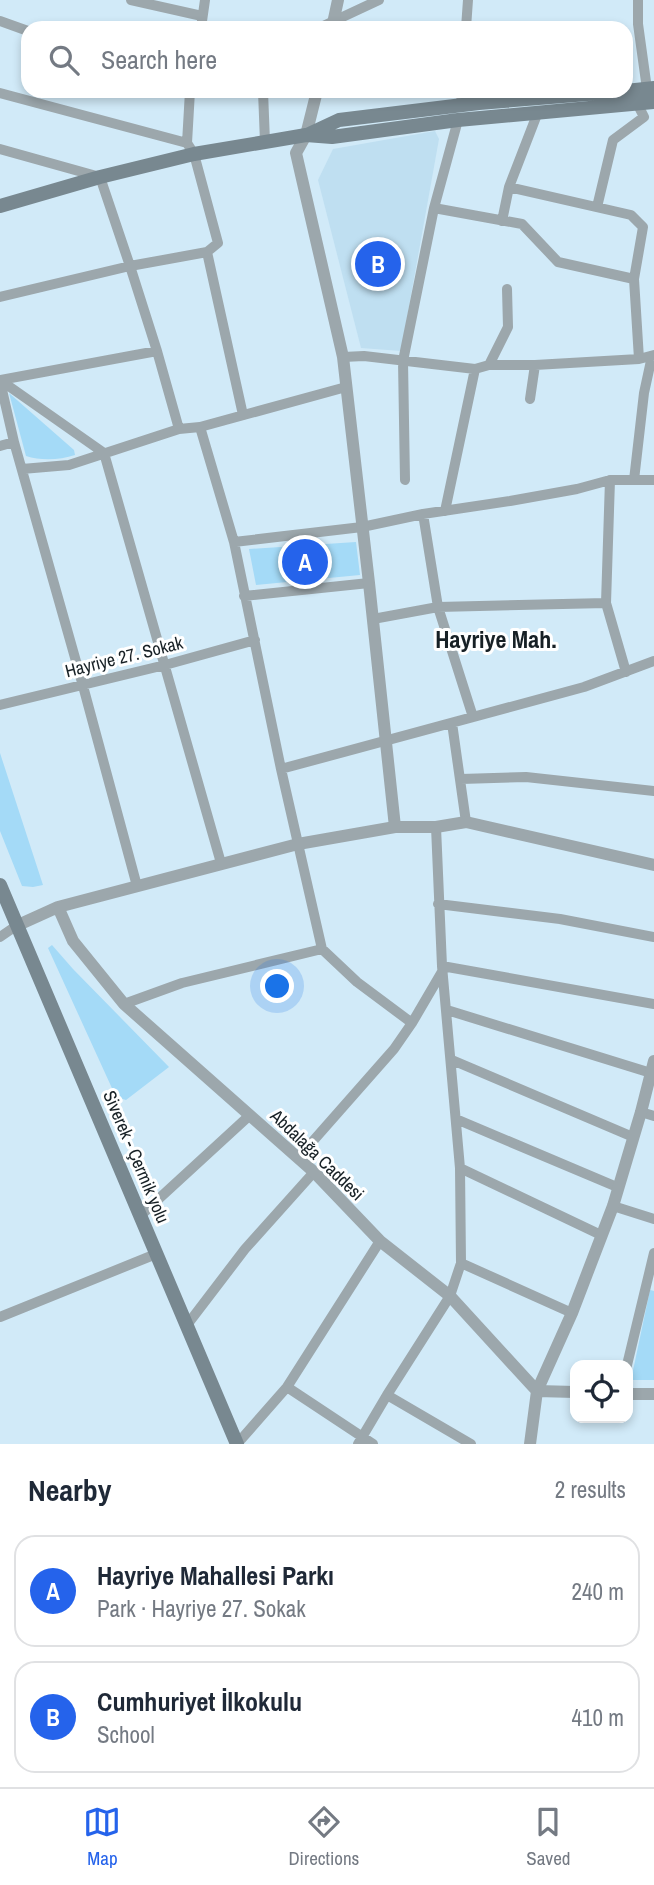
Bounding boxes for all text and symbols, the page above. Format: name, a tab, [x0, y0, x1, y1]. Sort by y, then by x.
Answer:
search box	[21, 21, 633, 98]
icon: search	[45, 41, 83, 79]
text: Search here	[101, 42, 217, 77]
pin: B	[355, 238, 401, 290]
pin: A	[282, 536, 328, 588]
district label: Hayriye Mah.	[435, 623, 557, 655]
street label: Hayriye 27. Sokak	[62, 630, 186, 683]
your location	[260, 969, 294, 1003]
street label: Siverek - Çermik yolu	[97, 1087, 176, 1227]
street label: Abdalağa Caddesi	[264, 1103, 370, 1206]
map controls	[570, 1360, 633, 1423]
button: locate	[570, 1360, 633, 1423]
text: Nearby	[28, 1470, 111, 1510]
text: 2 results	[555, 1474, 626, 1505]
text: Hayriye Mahallesi Parkı	[97, 1558, 334, 1593]
text: A	[46, 1576, 60, 1607]
text: 240 m	[572, 1576, 624, 1607]
text: Park · Hayriye 27. Sokak	[97, 1593, 306, 1624]
text: Cumhuriyet İlkokulu	[97, 1684, 302, 1719]
text: B	[46, 1702, 60, 1733]
text: 410 m	[572, 1702, 624, 1733]
text: School	[97, 1719, 155, 1750]
tab: Map	[83, 1803, 121, 1871]
tab: Directions	[288, 1803, 359, 1871]
tab: Saved	[526, 1803, 571, 1871]

